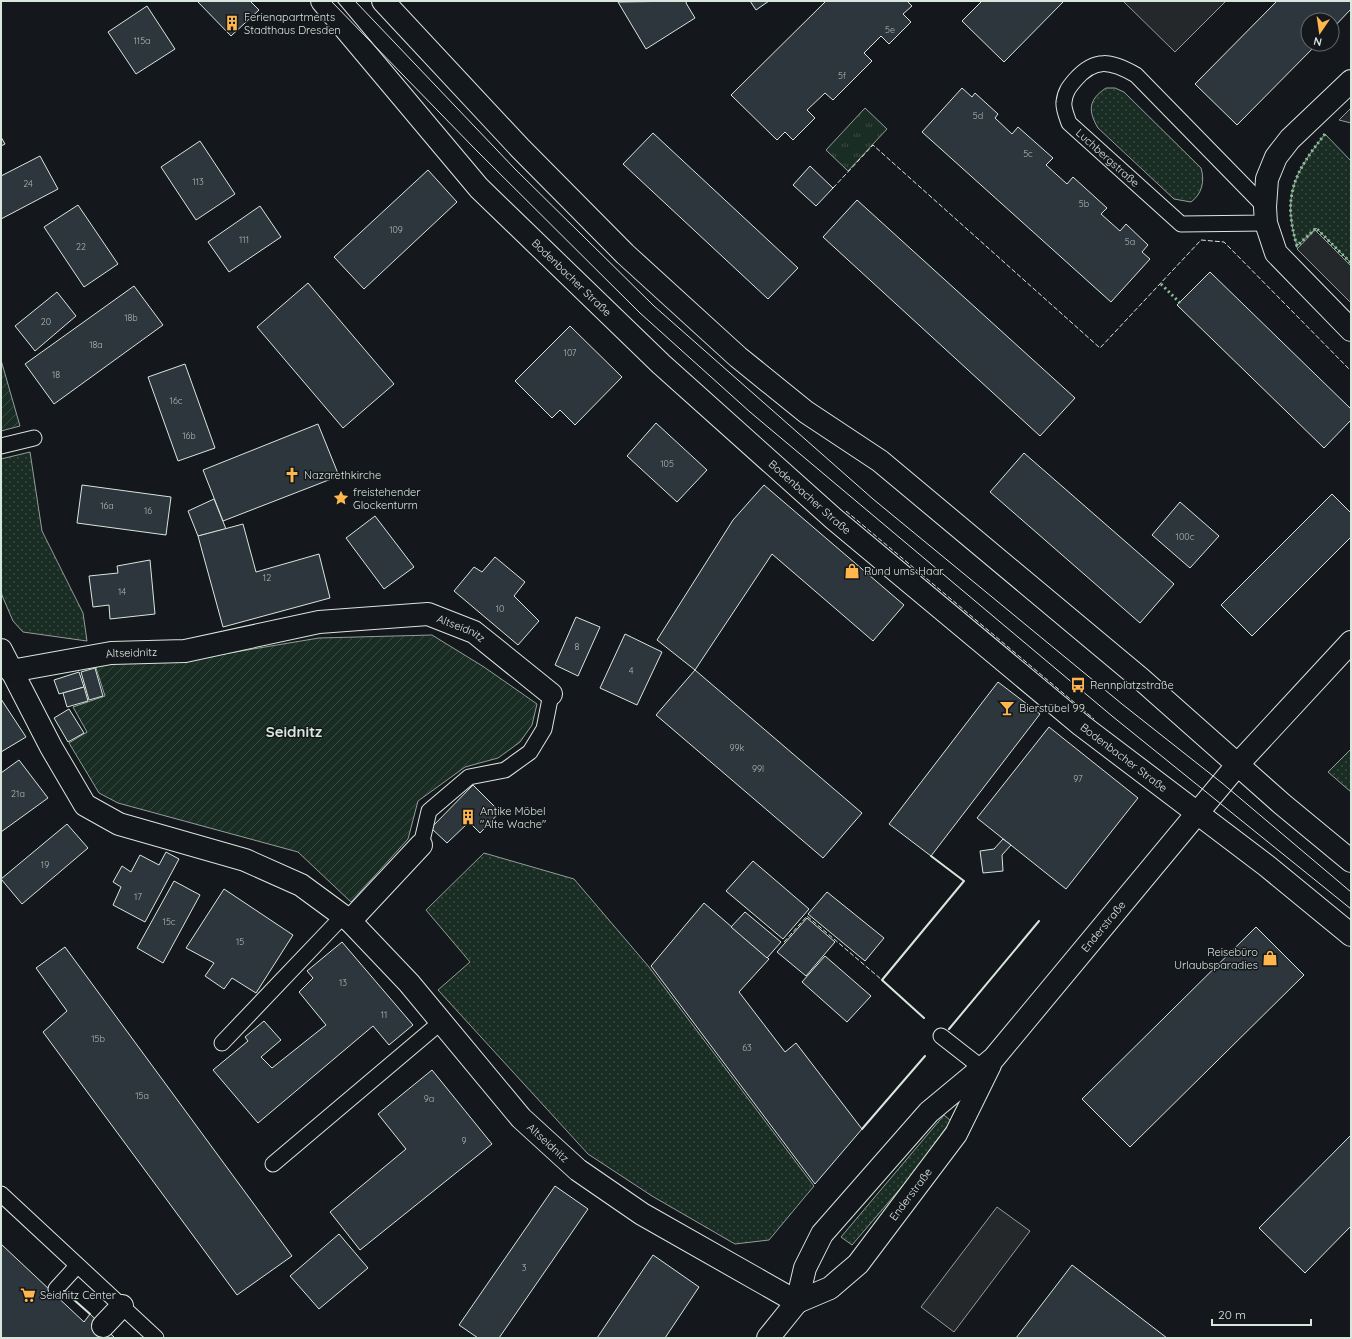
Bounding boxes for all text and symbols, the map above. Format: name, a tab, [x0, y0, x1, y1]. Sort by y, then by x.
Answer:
place label: Ferienapartments Stadthaus Dresden	[244, 10, 341, 37]
north arrow	[1300, 12, 1340, 52]
building icon: Ferienapartments Stadthaus Dresden	[223, 14, 241, 32]
house number: 5e	[885, 24, 895, 35]
text: N	[1312, 34, 1323, 49]
house number: 115a	[133, 35, 151, 46]
house number: 5f	[838, 70, 847, 81]
house number: 5d	[973, 110, 983, 121]
street label: Luchbergstraße	[1073, 126, 1142, 190]
house number: 5c	[1023, 148, 1033, 159]
house number: 113	[192, 176, 204, 187]
house number: 24	[23, 178, 33, 189]
house number: 5b	[1079, 198, 1090, 209]
house number: 109	[389, 224, 403, 235]
house number: 111	[239, 234, 249, 245]
street label: Bodenbacher Straße	[529, 236, 614, 319]
house number: 5a	[1125, 236, 1135, 247]
house number: 22	[76, 241, 86, 252]
house number: 18b	[124, 312, 138, 323]
house number: 20	[41, 316, 51, 327]
house number: 18a	[89, 339, 103, 350]
house number: 107	[564, 347, 577, 358]
house number: 18	[52, 369, 60, 380]
house number: 16c	[170, 395, 183, 406]
house number: 16b	[182, 430, 196, 441]
street label: Bodenbacher Straße	[766, 457, 854, 537]
house number: 105	[660, 458, 674, 469]
church icon: Nazarethkirche	[283, 466, 301, 484]
place label: Nazarethkirche	[304, 468, 381, 482]
place label: freistehender Glockenturm	[353, 485, 421, 512]
place icon: freistehender Glockenturm	[332, 489, 350, 507]
house number: 16a	[100, 500, 114, 511]
house number: 16	[144, 505, 152, 516]
house number: 100c	[1176, 531, 1195, 542]
shop icon: Rund ums Haar	[843, 562, 861, 580]
place label: Rund ums Haar	[864, 564, 944, 578]
house number: 12	[263, 572, 271, 583]
house number: 14	[118, 586, 126, 597]
house number: 10	[496, 603, 504, 614]
street label: Altseidnitz	[435, 611, 488, 645]
house number: 8	[575, 641, 580, 652]
street label: Altseidnitz	[104, 645, 157, 661]
house number: 4	[629, 665, 634, 676]
bus stop icon: Rennplatzstraße	[1069, 676, 1087, 694]
place label: Rennplatzstraße	[1090, 678, 1174, 692]
bar icon: Bierstübel 99	[998, 699, 1016, 717]
place label: Bierstübel 99	[1019, 701, 1085, 715]
street label: Bodenbacher Straße	[1078, 720, 1170, 795]
district label: Seidnitz	[266, 722, 322, 741]
house number: 99k	[730, 742, 745, 753]
house number: 99l	[752, 763, 764, 774]
house number: 97	[1073, 773, 1083, 784]
house number: 21a	[11, 788, 25, 799]
place label: Antike Möbel "Alte Wache"	[480, 804, 546, 831]
building icon: Antike Möbel "Alte Wache"	[459, 808, 477, 826]
house number: 19	[41, 859, 49, 870]
house number: 17	[134, 891, 142, 902]
street label: Enderstraße	[1078, 898, 1129, 955]
house number: 15c	[163, 916, 176, 927]
house number: 15	[236, 936, 244, 947]
place label: Reisebüro Urlaubsparadies	[1174, 945, 1258, 972]
shop icon: Reisebüro Urlaubsparadies	[1261, 949, 1279, 967]
house number: 13	[339, 977, 347, 988]
house number: 11	[381, 1009, 387, 1020]
house number: 15b	[91, 1033, 105, 1044]
house number: 63	[742, 1042, 752, 1053]
house number: 15a	[135, 1090, 149, 1101]
house number: 9a	[424, 1093, 434, 1104]
street label: Altseidnitz	[524, 1120, 572, 1165]
house number: 9	[461, 1135, 467, 1146]
street label: Enderstraße	[886, 1165, 935, 1223]
house number: 3	[522, 1262, 527, 1273]
supermarket icon: Seidnitz Center	[19, 1286, 37, 1304]
place label: Seidnitz Center	[40, 1288, 117, 1302]
scale bar	[1212, 1301, 1311, 1327]
text: 20 m	[1218, 1307, 1246, 1322]

